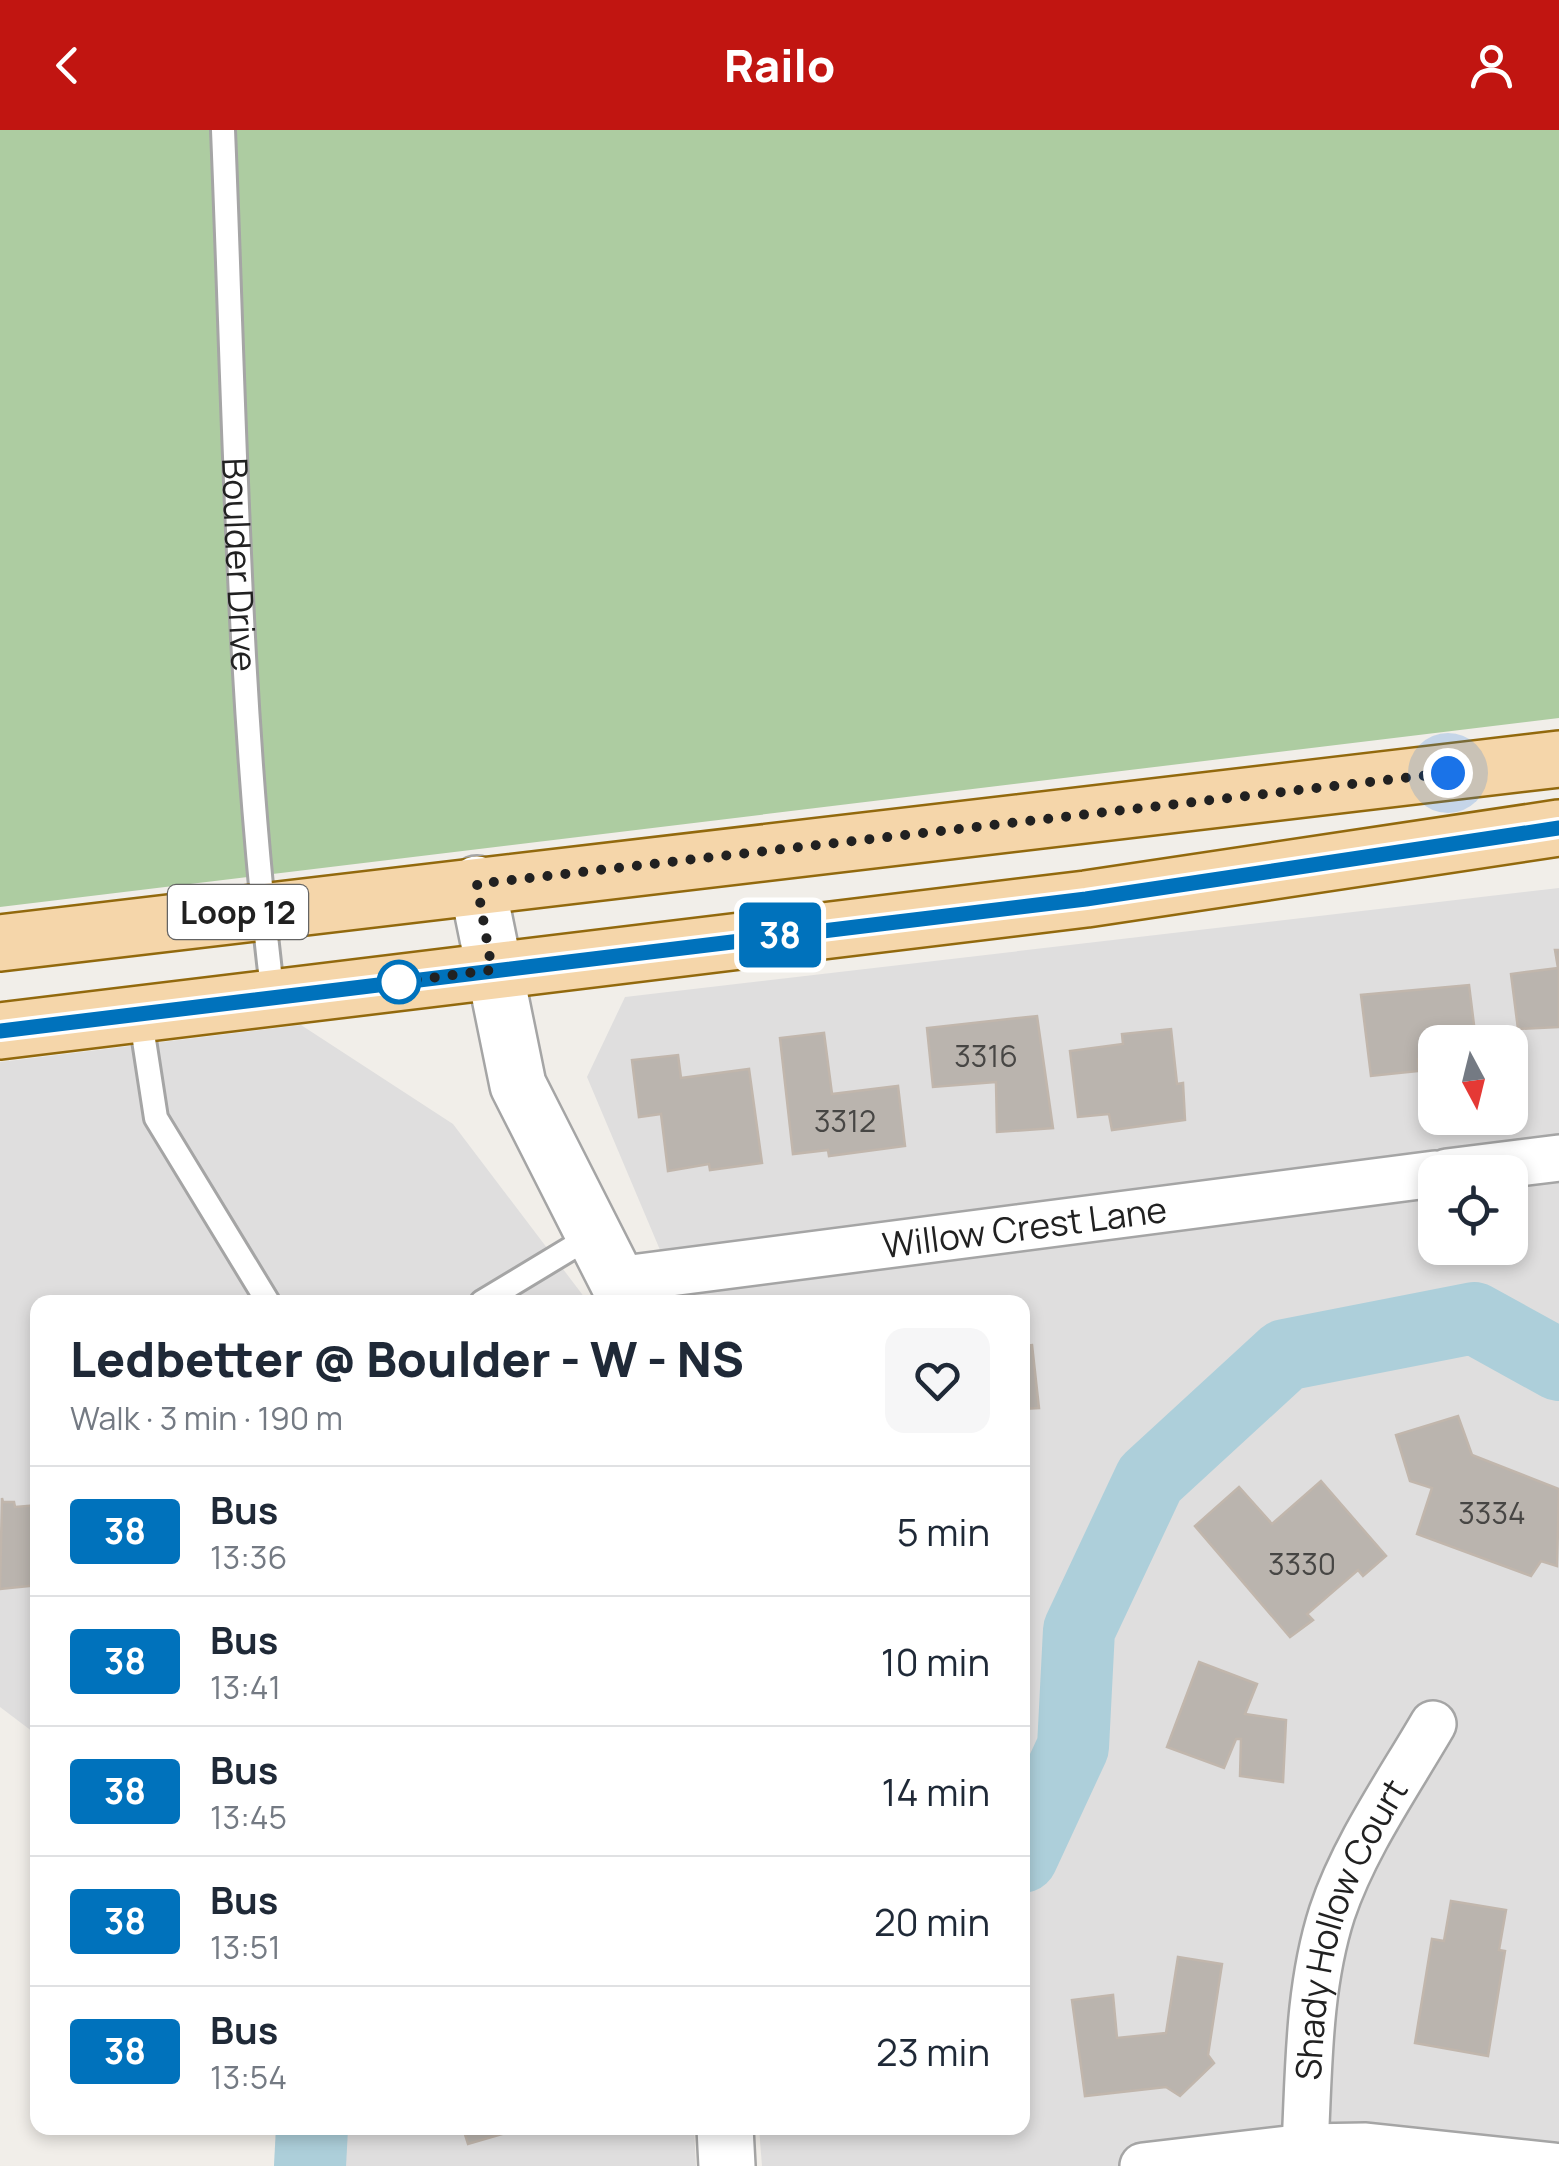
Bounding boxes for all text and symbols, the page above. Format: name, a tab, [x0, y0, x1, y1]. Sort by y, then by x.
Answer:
text: Railo	[724, 34, 835, 96]
icon: back	[40, 38, 95, 93]
icon: person	[1464, 38, 1519, 93]
street label: Boulder Drive	[211, 457, 269, 673]
your location	[1423, 748, 1473, 798]
road number: Loop 12	[168, 885, 308, 939]
line badge: 38	[735, 902, 825, 968]
text: 38	[759, 911, 801, 959]
unlabelled marker	[378, 961, 420, 1003]
north arrow	[1418, 1025, 1528, 1135]
map controls	[1418, 1025, 1528, 1265]
house number: 3316	[954, 1035, 1018, 1076]
house number: 3312	[814, 1100, 876, 1141]
button: locate	[1418, 1155, 1528, 1265]
street label: Willow Crest Lane	[880, 1185, 1170, 1269]
text: Ledbetter @ Boulder - W - NS	[70, 1326, 744, 1391]
button: heart	[885, 1328, 990, 1433]
text: Walk · 3 min · 190 m	[70, 1396, 343, 1440]
text: Bus	[210, 1483, 278, 1535]
house number: 3334	[1458, 1492, 1526, 1533]
text: 5 min	[897, 1505, 990, 1557]
text: 38	[104, 1507, 146, 1555]
text: 13:36	[210, 1535, 287, 1579]
house number: 3330	[1268, 1543, 1336, 1584]
text: Bus	[210, 1613, 278, 1665]
text: 10 min	[881, 1635, 990, 1687]
text: 38	[104, 1637, 146, 1685]
text: 13:41	[210, 1665, 281, 1709]
text: Bus	[210, 1743, 278, 1795]
text: 14 min	[882, 1765, 990, 1817]
text: 38	[104, 1767, 146, 1815]
street label: Shady Hollow Court	[1284, 1770, 1418, 2081]
text: 13:45	[210, 1795, 287, 1839]
text: Bus	[210, 1873, 278, 1925]
text: 20 min	[874, 1895, 990, 1947]
text: 38	[104, 1897, 146, 1945]
text: 13:51	[210, 1925, 281, 1969]
text: Bus	[210, 2003, 278, 2055]
text: 23 min	[876, 2025, 990, 2077]
text: 38	[104, 2027, 146, 2075]
text: 13:54	[210, 2055, 287, 2099]

